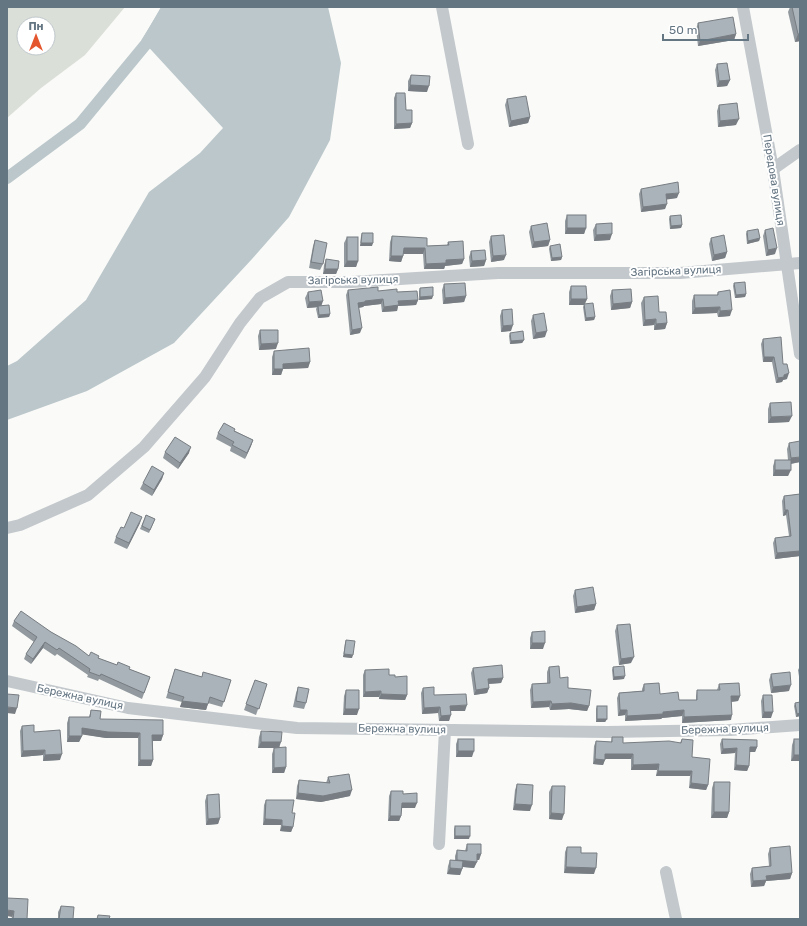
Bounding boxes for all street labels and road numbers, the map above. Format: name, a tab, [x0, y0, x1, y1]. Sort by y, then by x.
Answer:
street label: Передова вулиця	[760, 133, 788, 227]
street label: Загірська вулиця	[630, 263, 722, 279]
street label: Загірська вулиця	[307, 273, 399, 287]
street label: Бережна вулиця	[36, 682, 124, 712]
street label: Бережна вулиця	[681, 721, 769, 737]
street label: Бережна вулиця	[358, 722, 446, 736]

